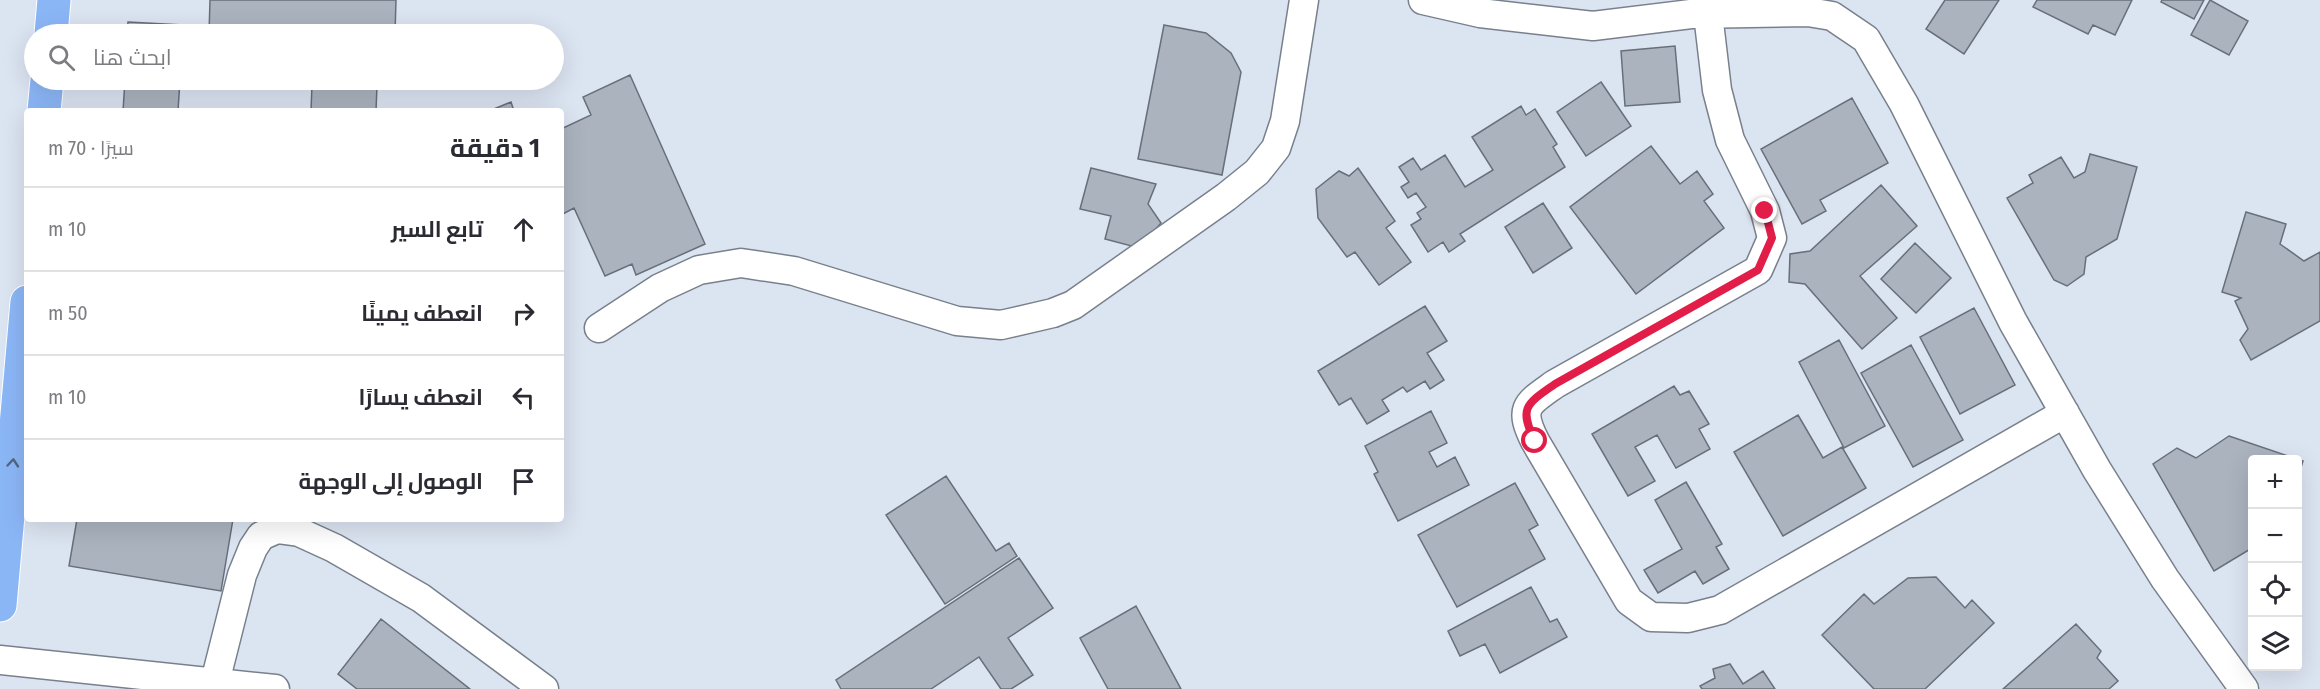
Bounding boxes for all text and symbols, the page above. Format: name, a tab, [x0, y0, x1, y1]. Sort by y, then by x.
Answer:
search box	[24, 24, 564, 90]
icon: search	[45, 41, 78, 74]
text: ابحث هنا	[93, 44, 172, 71]
text: 1 دقيقة	[450, 133, 540, 164]
text: سيرًا · 70 m	[48, 136, 134, 160]
route end	[1751, 197, 1777, 223]
icon: ahead	[507, 213, 540, 246]
text: تابع السير	[391, 216, 483, 243]
text: 10 m	[48, 217, 86, 241]
icon: right	[507, 297, 540, 330]
text: انعطف يمينًا	[361, 300, 483, 327]
text: 50 m	[48, 301, 88, 325]
icon: left	[507, 381, 540, 414]
text: انعطف يسارًا	[358, 384, 483, 411]
text: 10 m	[48, 385, 86, 409]
route start	[1521, 427, 1547, 453]
map controls	[2248, 455, 2302, 671]
button: +	[2248, 455, 2302, 509]
one-way arrow	[6, 459, 19, 468]
icon: arrive	[507, 465, 540, 498]
text: الوصول إلى الوجهة	[299, 468, 483, 495]
button: −	[2248, 509, 2302, 563]
button: locate	[2248, 563, 2302, 617]
button: layers	[2248, 617, 2302, 671]

